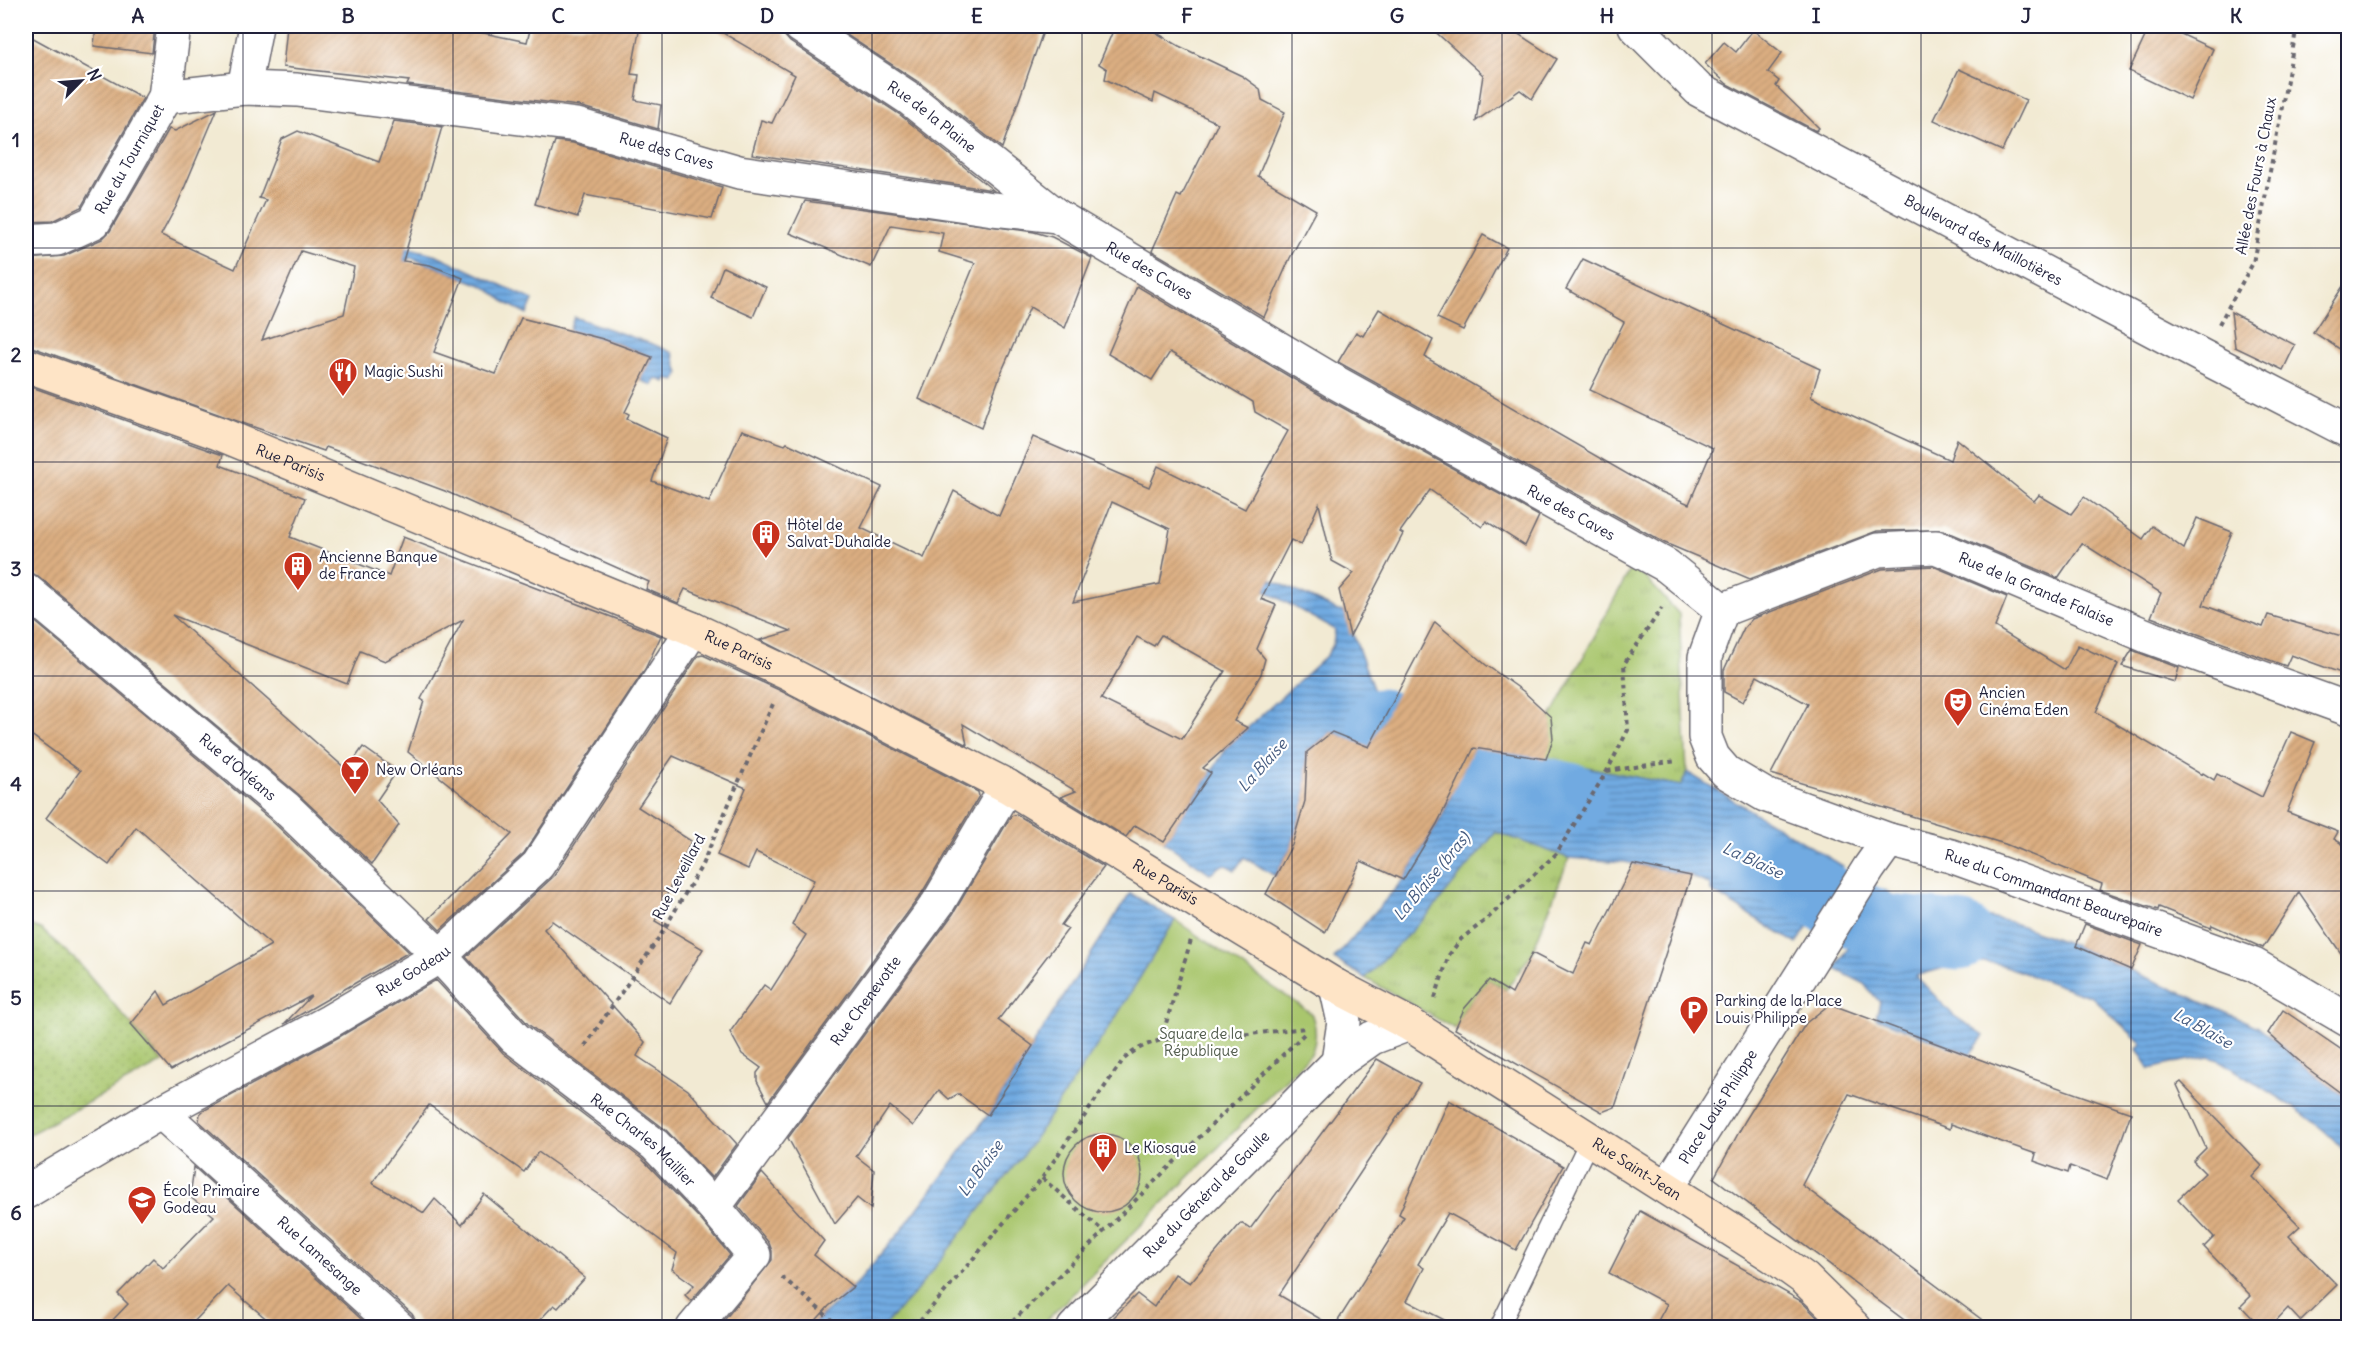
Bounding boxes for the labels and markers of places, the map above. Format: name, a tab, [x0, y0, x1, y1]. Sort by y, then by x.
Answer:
restaurant icon: Magic Sushi	[327, 356, 359, 398]
place label: Magic Sushi	[364, 362, 443, 381]
place label: Hôtel de Salvat-Duhalde	[787, 515, 891, 551]
building icon: Hôtel de Salvat-Duhalde	[750, 518, 782, 560]
place label: Ancienne Banque de France	[319, 547, 438, 583]
building icon: Ancienne Banque de France	[282, 550, 314, 592]
place label: Ancien Cinéma Eden	[1979, 683, 2069, 719]
theatre icon: Ancien Cinéma Eden	[1942, 686, 1974, 728]
bar icon: New Orléans	[339, 754, 371, 796]
place label: New Orléans	[376, 760, 463, 779]
place label: Parking de la Place Louis Philippe	[1715, 991, 1842, 1027]
parking icon: Parking de la Place Louis Philippe	[1678, 994, 1710, 1036]
building icon: Le Kiosque	[1087, 1132, 1119, 1174]
place label: Le Kiosque	[1124, 1138, 1196, 1157]
place label: École Primaire Godeau	[163, 1181, 260, 1217]
school or university icon: École Primaire Godeau	[126, 1184, 158, 1226]

